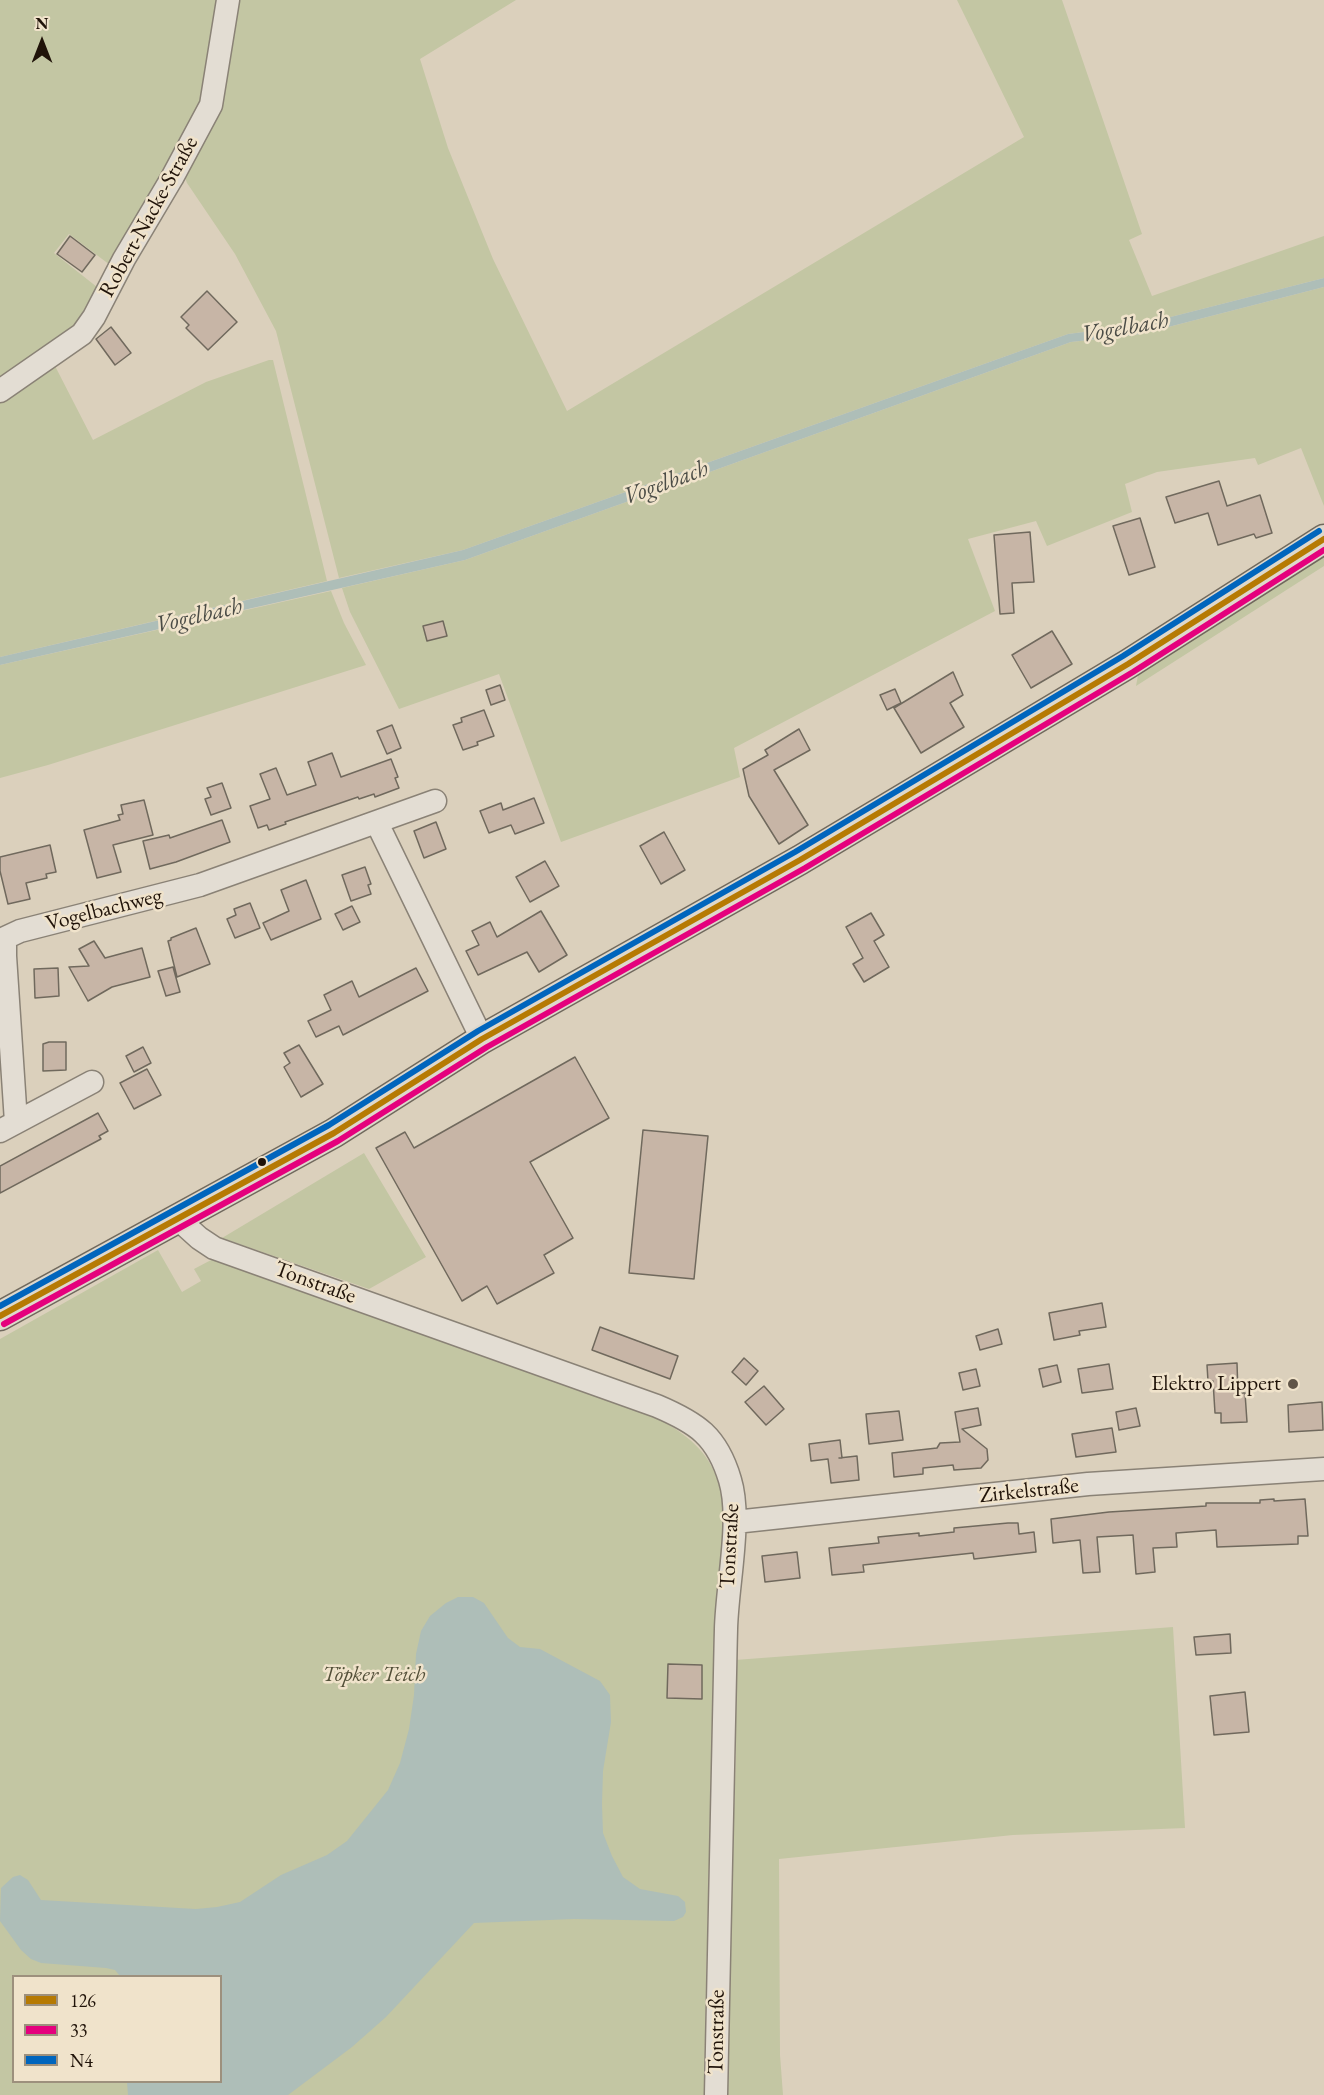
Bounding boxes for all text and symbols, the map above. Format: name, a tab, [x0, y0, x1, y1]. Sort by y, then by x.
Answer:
north arrow	[12, 12, 72, 72]
text: N	[36, 13, 48, 34]
street label: Robert-Nacke-Straße	[94, 132, 204, 302]
water label: Vogelbach	[1079, 306, 1171, 350]
water label: Vogelbach	[620, 454, 712, 512]
water label: Vogelbach	[153, 592, 245, 640]
street label: Vogelbachweg	[43, 883, 165, 937]
unlabelled marker	[256, 1156, 268, 1168]
street label: Tonstraße	[271, 1256, 359, 1310]
place label: Elektro Lippert	[1151, 1371, 1281, 1397]
marker: Elektro Lippert	[1286, 1377, 1300, 1391]
street label: Zirkelstraße	[978, 1473, 1080, 1509]
street label: Tonstraße	[715, 1503, 745, 1589]
park label: Töpker Teich	[323, 1662, 425, 1688]
legend	[12, 1975, 222, 2083]
text: 126	[70, 1989, 96, 2012]
street label: Tonstraße	[703, 1989, 731, 2075]
text: 33	[70, 2019, 87, 2042]
text: N4	[70, 2049, 93, 2072]

